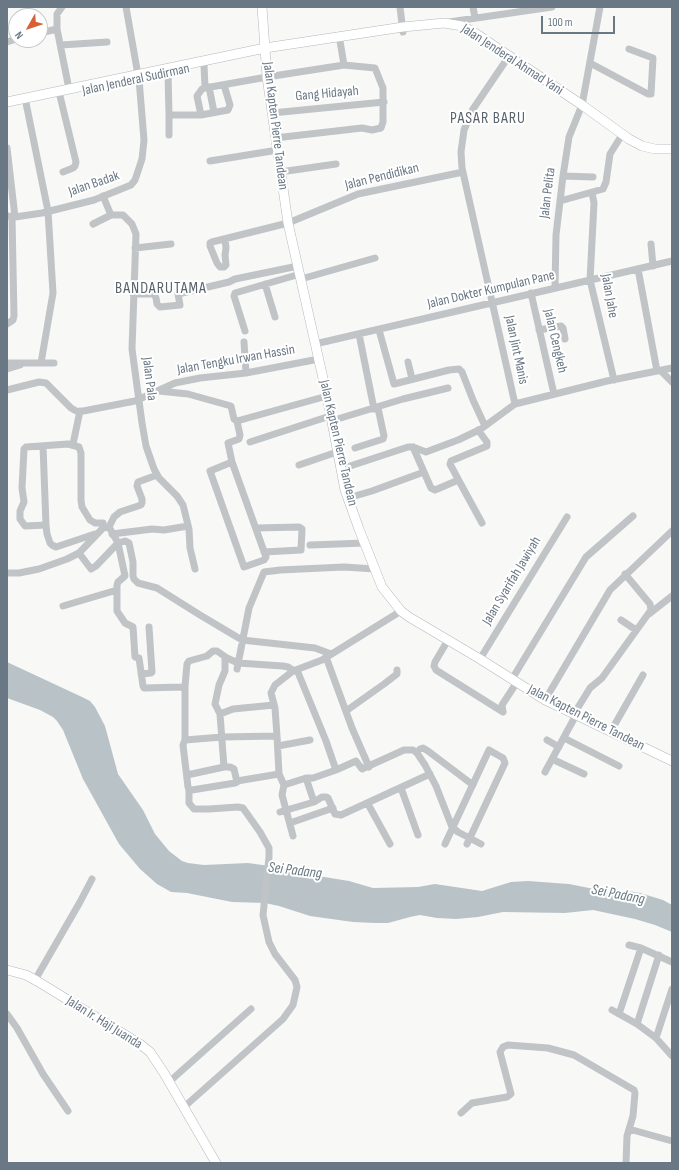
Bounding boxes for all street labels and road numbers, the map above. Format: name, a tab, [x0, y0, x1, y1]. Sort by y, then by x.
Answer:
street label: Jalan Jenderal Ahmad Yani	[458, 21, 566, 99]
street label: Jalan Jenderal Sudirman	[81, 60, 191, 100]
street label: Jalan Kapten Pierre Tandean	[259, 61, 291, 191]
street label: Gang Hidayah	[295, 83, 359, 105]
street label: Jalan Pendidikan	[343, 160, 421, 194]
street label: Jalan Badak	[66, 167, 122, 201]
street label: Jalan Pelita	[537, 167, 559, 219]
street label: Jalan Dokter Kumpulan Pane	[426, 267, 556, 313]
street label: Jalan Jahe	[597, 273, 621, 319]
street label: Jalan Cengkeh	[539, 307, 571, 375]
street label: Jalan Jint Manis	[501, 314, 531, 386]
street label: Jalan Tengku Irwan Hassin	[176, 341, 296, 379]
street label: Jalan Pala	[138, 356, 160, 402]
street label: Jalan Kapten Pierre Tandean	[315, 378, 361, 508]
street label: Jalan Syarifah Jawiyah	[479, 534, 545, 628]
street label: Jalan Kapten Pierre Tandean	[525, 681, 647, 755]
street label: Jalan Ir. Haji Juanda	[63, 993, 145, 1053]

